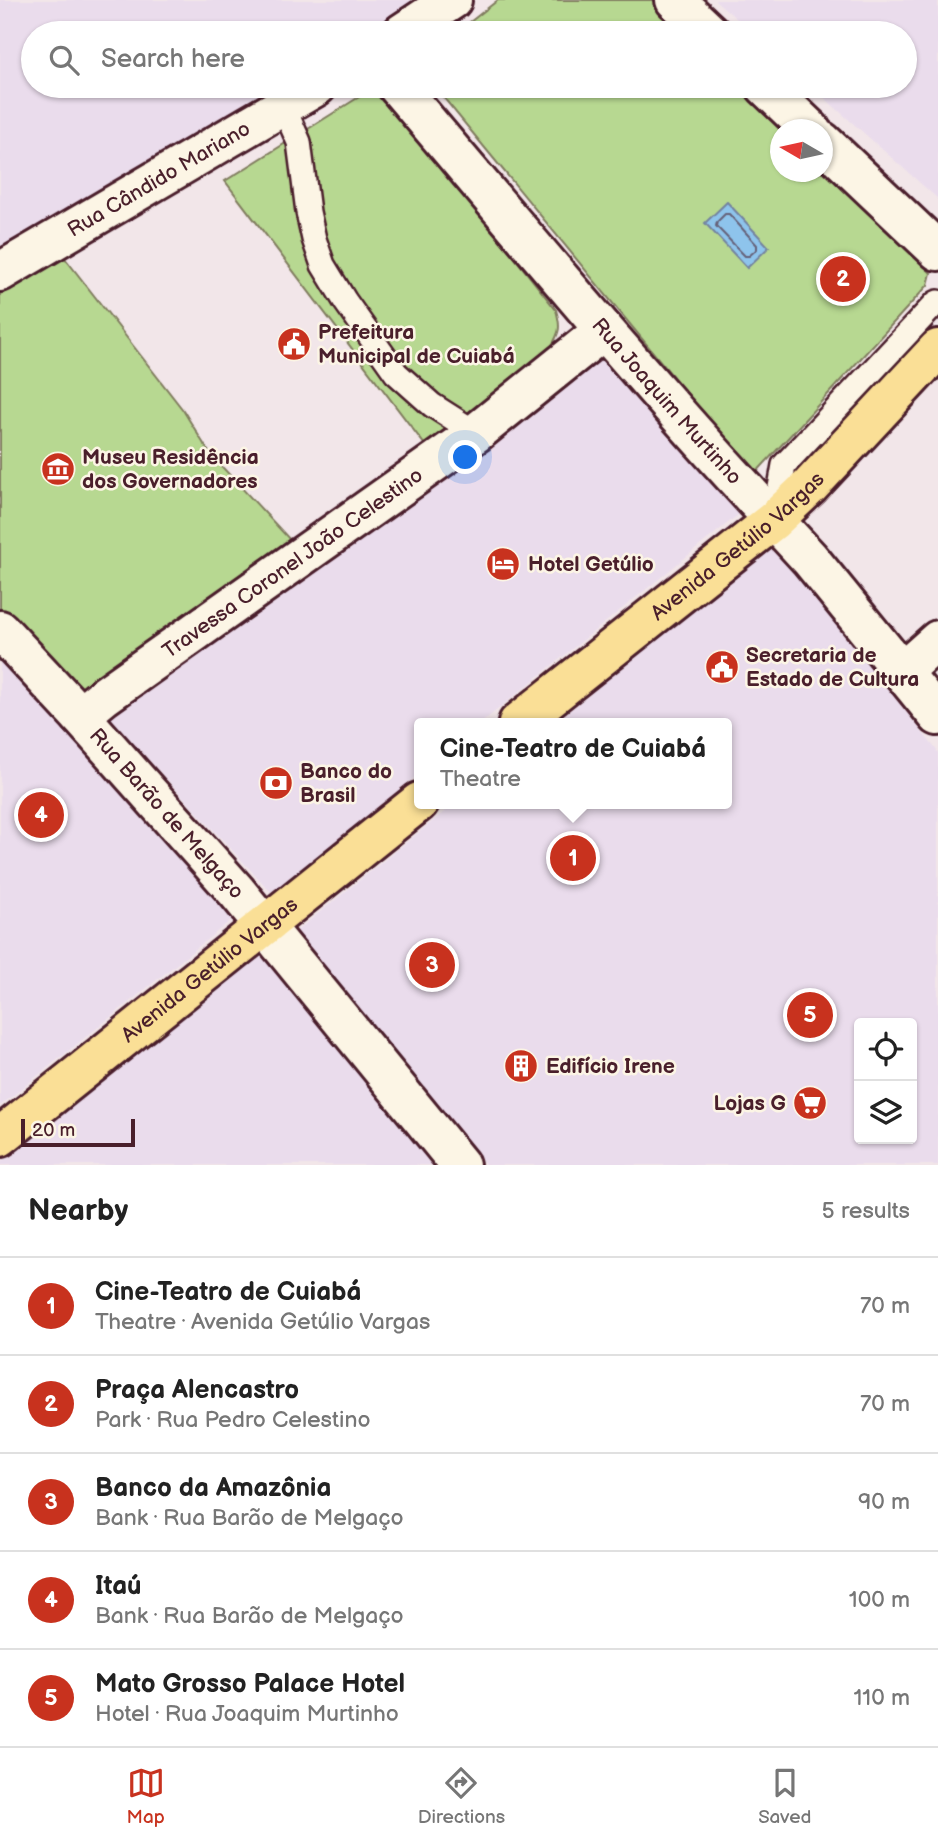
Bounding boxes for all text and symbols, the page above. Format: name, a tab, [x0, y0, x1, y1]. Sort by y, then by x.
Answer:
search box	[21, 21, 917, 98]
icon: search	[45, 41, 83, 79]
text: Search here	[101, 44, 245, 75]
street label: Rua Cândido Mariano	[63, 116, 255, 243]
north arrow	[770, 119, 833, 182]
pin: 2	[820, 253, 866, 305]
street label: Rua Joaquim Murtinho	[586, 313, 747, 490]
place label: Prefeitura Municipal de Cuiabá	[318, 320, 515, 369]
public building icon: Prefeitura Municipal de Cuiabá	[275, 325, 313, 363]
your location	[448, 440, 482, 474]
place label: Museu Residência dos Governadores	[82, 445, 259, 494]
museum icon: Museu Residência dos Governadores	[39, 450, 77, 488]
street label: Travessa Coronel João Celestino	[158, 463, 428, 664]
street label: Avenida Getúlio Vargas	[646, 467, 830, 626]
hotel icon: Hotel Getúlio	[484, 545, 522, 583]
place label: Hotel Getúlio	[528, 552, 654, 577]
place label: Secretaria de Estado de Cultura	[746, 643, 919, 692]
public building icon: Secretaria de Estado de Cultura	[703, 648, 741, 686]
popup	[414, 718, 732, 809]
street label: Rua Barão de Melgaço	[84, 723, 249, 904]
text: Cine-Teatro de Cuiabá	[440, 734, 706, 765]
place label: Banco do Brasil	[300, 759, 392, 808]
bank icon: Banco do Brasil	[257, 764, 295, 802]
text: Theatre	[440, 765, 521, 793]
pin: 4	[18, 789, 64, 841]
pin: 1	[550, 832, 596, 884]
street label: Avenida Getúlio Vargas	[116, 892, 303, 1048]
pin: 3	[409, 939, 455, 991]
pin: 5	[787, 989, 833, 1041]
map controls	[854, 1018, 917, 1144]
button: locate	[854, 1018, 917, 1081]
building icon: Edifício Irene	[502, 1047, 540, 1085]
place label: Edifício Irene	[546, 1054, 675, 1079]
button: layers	[854, 1081, 917, 1144]
supermarket icon: Lojas G	[791, 1084, 829, 1122]
place label: Lojas G	[713, 1091, 786, 1116]
scale bar	[21, 1116, 135, 1148]
text: 20 m	[32, 1119, 75, 1142]
text: Nearby	[28, 1193, 128, 1229]
text: 5 results	[822, 1197, 910, 1225]
text: Cine-Teatro de Cuiabá	[95, 1277, 361, 1308]
text: 1	[46, 1292, 56, 1320]
text: 70 m	[860, 1292, 910, 1320]
text: Theatre · Avenida Getúlio Vargas	[95, 1308, 430, 1336]
text: Praça Alencastro	[95, 1375, 299, 1406]
text: 2	[44, 1390, 58, 1418]
text: 70 m	[860, 1390, 910, 1418]
text: Park · Rua Pedro Celestino	[95, 1406, 370, 1434]
text: Banco da Amazônia	[95, 1473, 331, 1504]
text: 3	[44, 1488, 58, 1516]
text: 90 m	[858, 1488, 910, 1516]
text: Bank · Rua Barão de Melgaço	[95, 1504, 404, 1532]
text: Itaú	[95, 1571, 141, 1602]
text: 4	[44, 1586, 58, 1614]
text: 100 m	[849, 1586, 910, 1614]
text: Bank · Rua Barão de Melgaço	[95, 1602, 404, 1630]
text: Mato Grosso Palace Hotel	[95, 1669, 405, 1700]
text: 5	[44, 1684, 58, 1712]
text: 110 m	[853, 1684, 910, 1712]
text: Hotel · Rua Joaquim Murtinho	[95, 1700, 399, 1728]
tab: Map	[127, 1764, 165, 1829]
tab: Directions	[418, 1764, 505, 1829]
tab: Saved	[758, 1764, 811, 1829]

